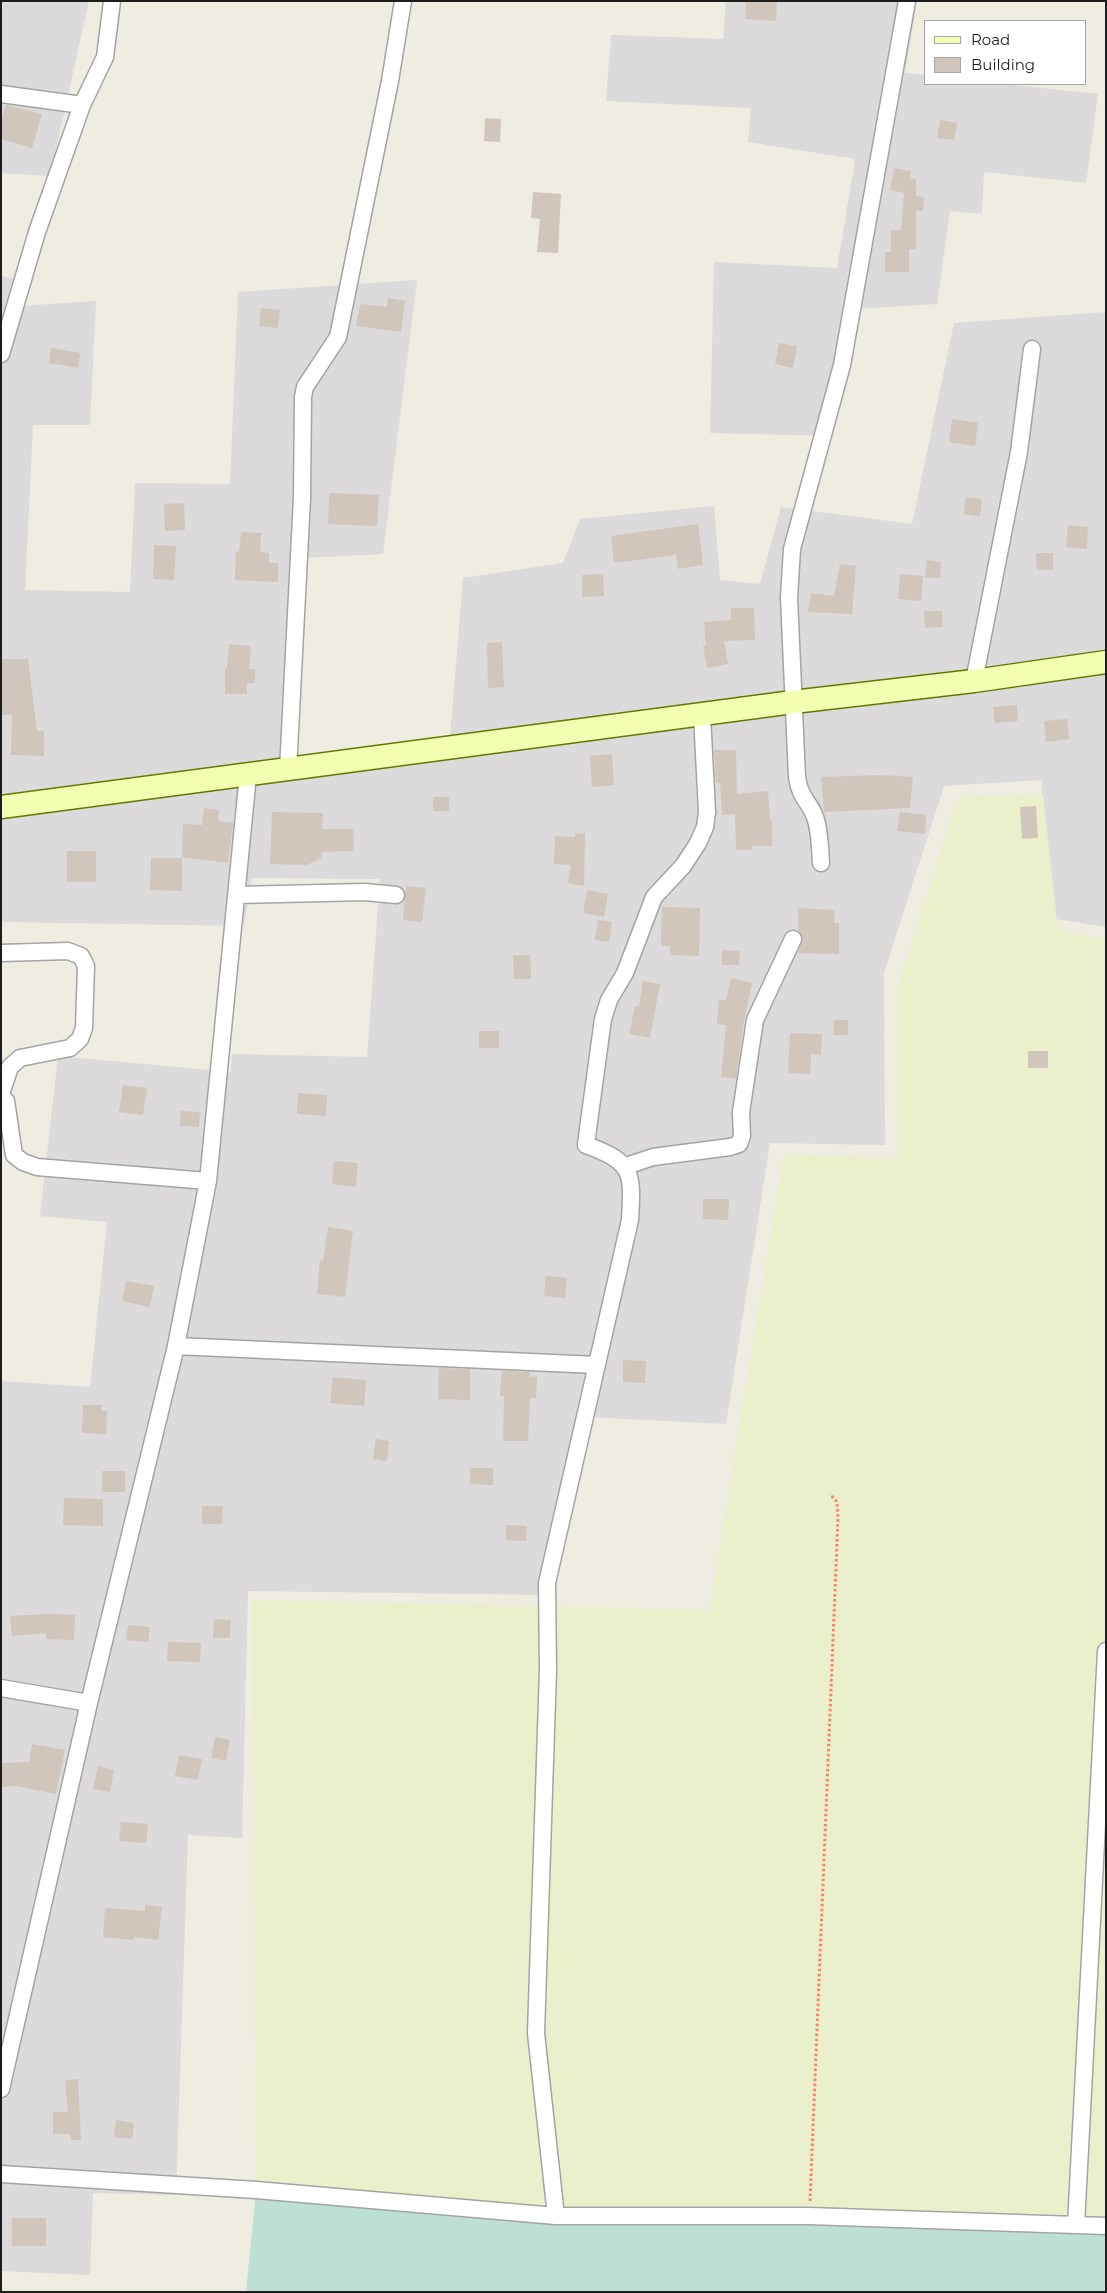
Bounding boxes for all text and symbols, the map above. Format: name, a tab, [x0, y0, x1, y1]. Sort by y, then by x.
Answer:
legend	[924, 20, 1087, 85]
text: Road	[971, 30, 1010, 49]
text: Building	[971, 55, 1035, 74]

